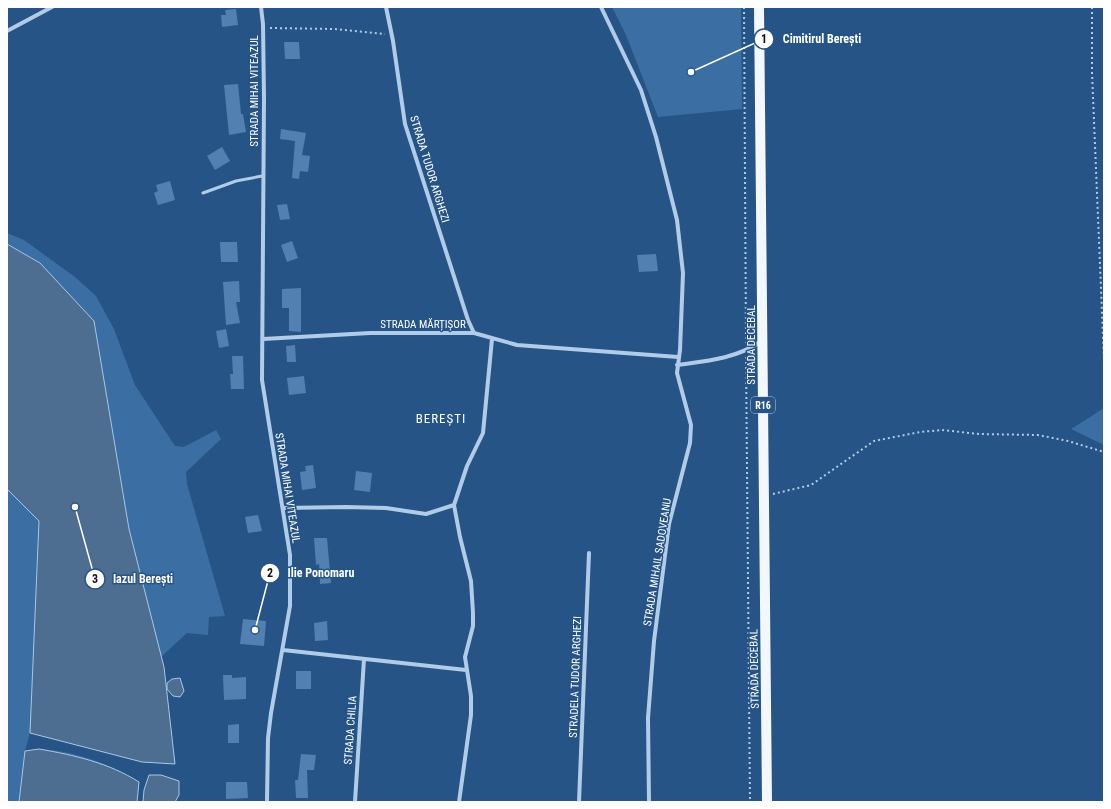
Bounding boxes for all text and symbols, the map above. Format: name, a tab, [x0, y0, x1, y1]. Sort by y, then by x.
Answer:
callout: Cimitirul Berești	[754, 27, 869, 51]
text: 1	[761, 32, 767, 46]
text: Cimitirul Berești	[783, 32, 861, 47]
street label: STRADA MIHAI VITEAZUL	[248, 35, 261, 147]
street label: STRADA TUDOR ARGHEZI	[407, 114, 452, 224]
street label: STRADA DECEBAL	[745, 305, 758, 385]
street label: STRADA MĂRȚIȘOR	[380, 318, 466, 331]
road number: R16	[751, 397, 775, 413]
district label: BEREȘTI	[416, 411, 466, 427]
street label: STRADA MIHAI VITEAZUL	[272, 432, 303, 544]
street label: STRADA MIHAIL SADOVEANU	[641, 497, 674, 627]
callout: Ilie Ponomaru	[260, 561, 363, 585]
text: 2	[267, 566, 273, 580]
text: Ilie Ponomaru	[288, 566, 355, 580]
callout: Iazul Berești	[85, 567, 181, 591]
text: 3	[92, 572, 98, 586]
text: Iazul Berești	[113, 572, 173, 587]
street label: STRADELA TUDOR ARGHEZI	[567, 616, 584, 738]
street label: STRADA DECEBAL	[747, 629, 762, 709]
street label: STRADA CHILIA	[342, 695, 359, 765]

